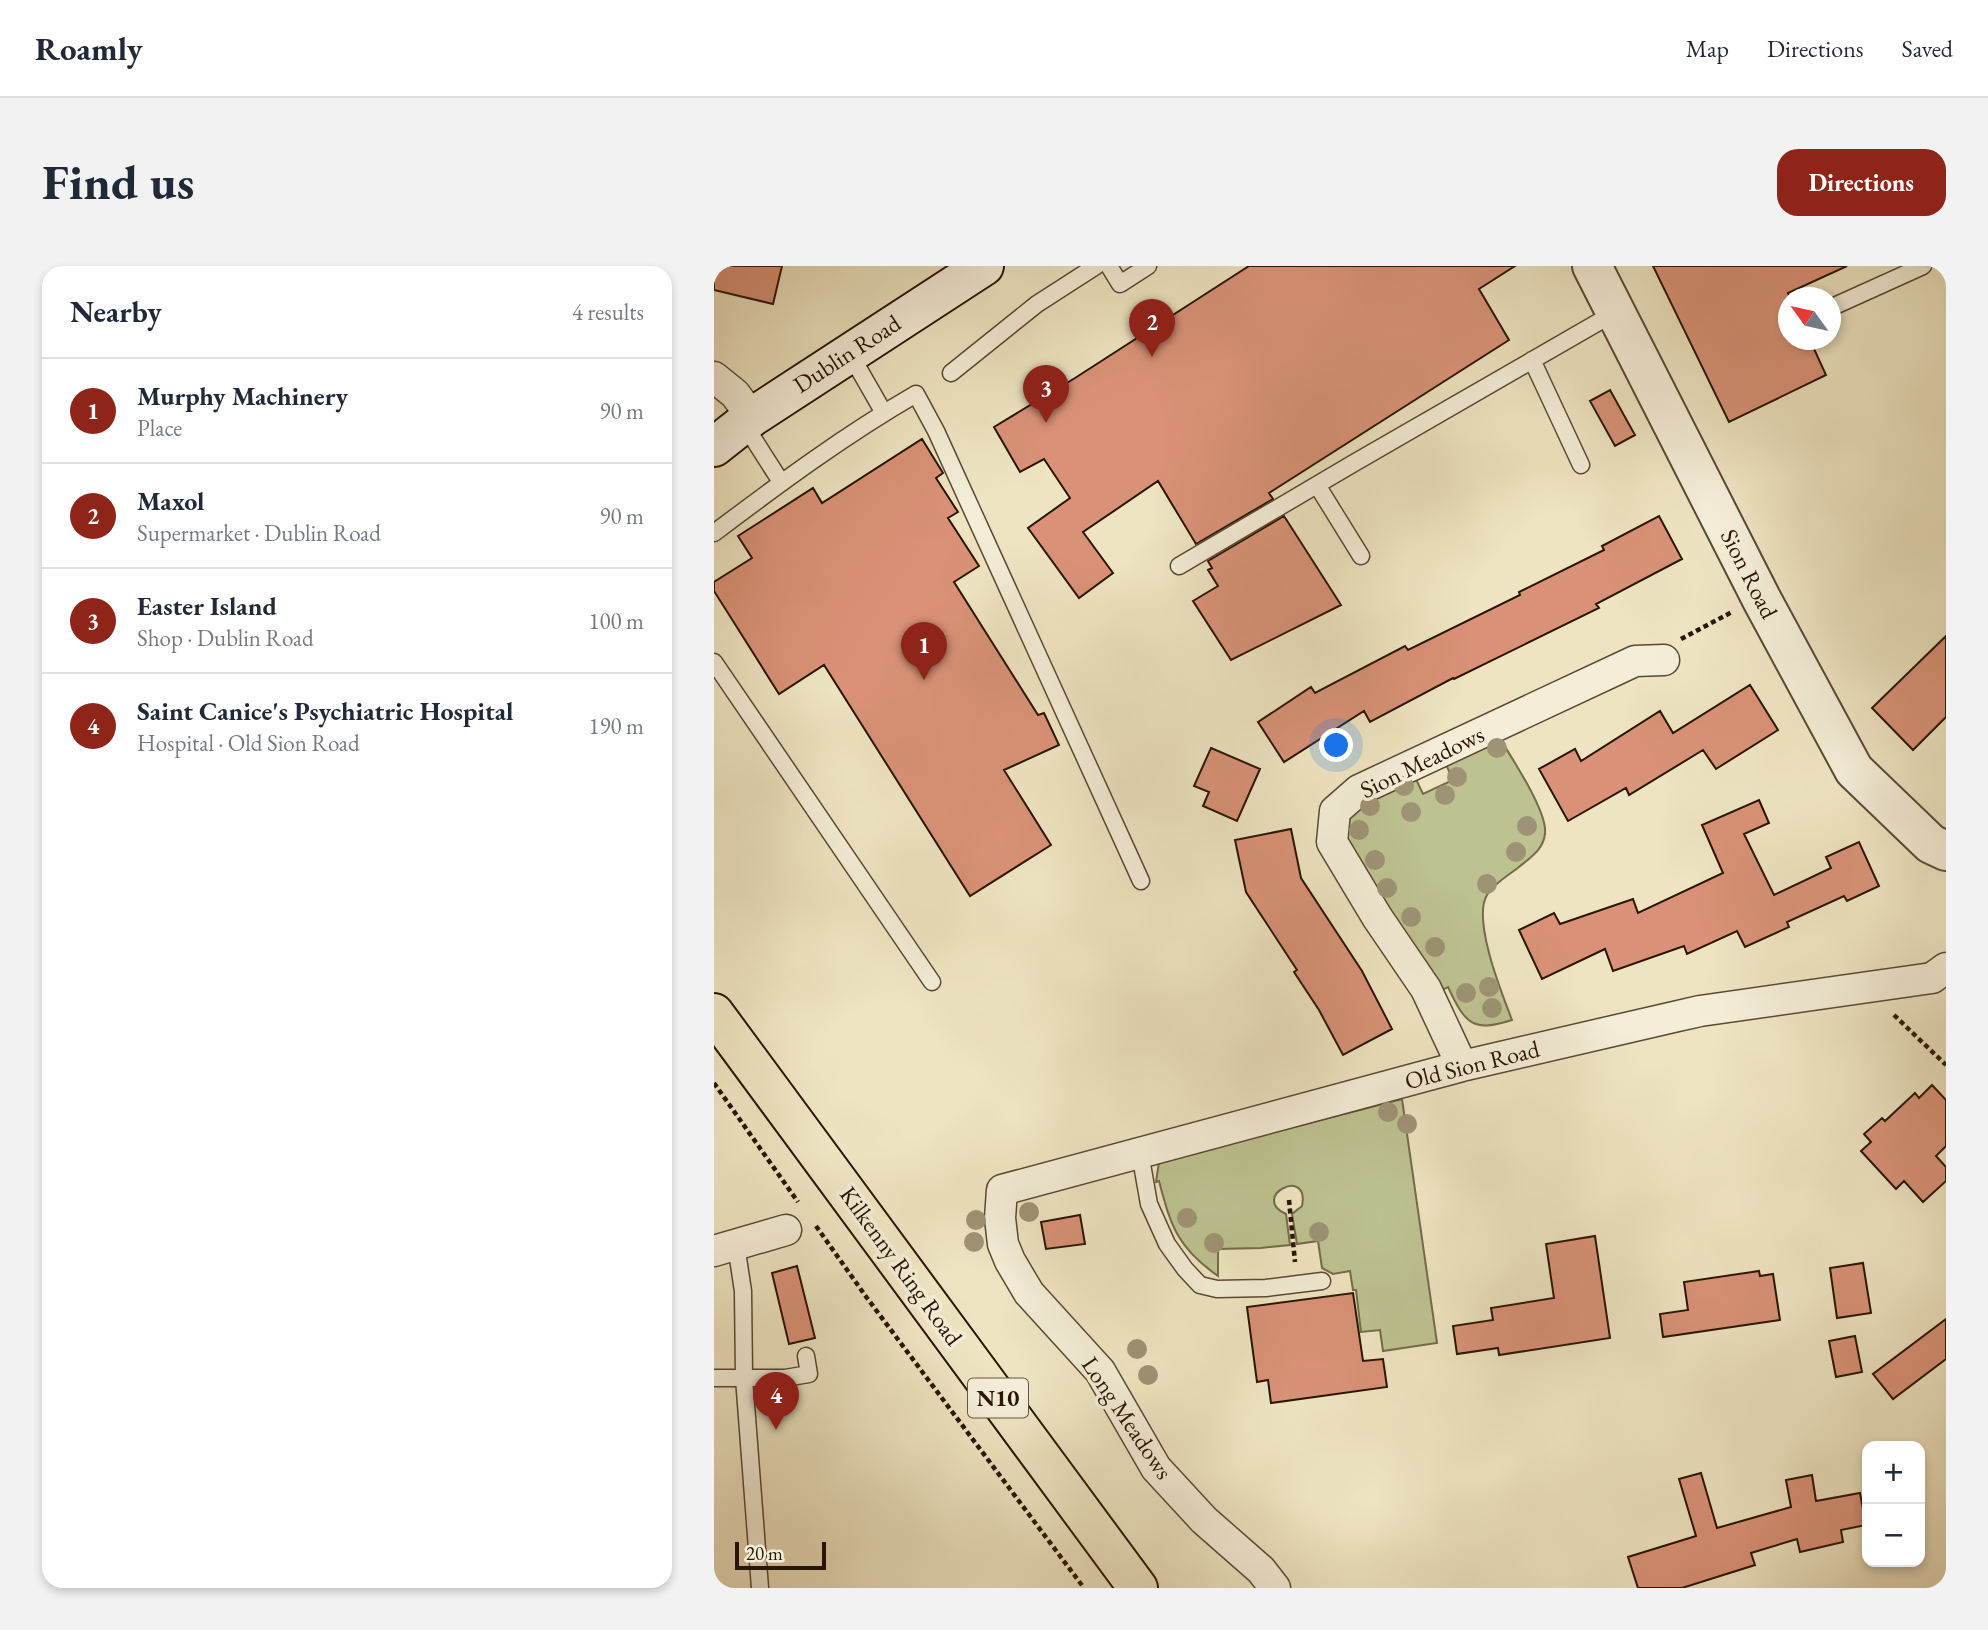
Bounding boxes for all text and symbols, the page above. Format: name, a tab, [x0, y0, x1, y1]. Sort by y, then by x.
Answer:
text: Roamly	[35, 27, 143, 70]
text: Map	[1686, 33, 1729, 64]
text: Directions	[1767, 33, 1864, 64]
text: Saved	[1902, 33, 1953, 64]
button: Directions	[1777, 149, 1946, 216]
text: Find us	[42, 150, 194, 214]
north arrow	[1778, 287, 1841, 350]
text: Nearby	[70, 292, 162, 331]
text: 4 results	[572, 297, 644, 327]
pin: 2	[1129, 299, 1175, 357]
street label: Dublin Road	[787, 307, 907, 400]
pin: 3	[1023, 365, 1069, 423]
text: Murphy Machinery	[137, 379, 348, 413]
text: 1	[87, 396, 99, 426]
text: 90 m	[599, 396, 644, 426]
text: Place	[137, 413, 182, 443]
text: Maxol	[137, 484, 204, 518]
text: 2	[87, 501, 99, 531]
text: 90 m	[599, 501, 644, 531]
text: Supermarket · Dublin Road	[137, 518, 381, 548]
street label: Sion Road	[1714, 524, 1786, 625]
text: Easter Island	[137, 589, 277, 623]
text: 3	[87, 606, 99, 636]
text: 100 m	[588, 606, 644, 636]
pin: 1	[901, 622, 947, 680]
text: Shop · Dublin Road	[137, 623, 314, 653]
text: Saint Canice's Psychiatric Hospital	[137, 694, 513, 728]
text: 4	[87, 711, 99, 741]
text: 190 m	[588, 711, 644, 741]
street label: Sion Meadows	[1355, 718, 1489, 805]
text: Hospital · Old Sion Road	[137, 728, 360, 758]
your location	[1319, 728, 1353, 762]
street label: Old Sion Road	[1401, 1033, 1543, 1096]
street label: Kilkenny Ring Road	[833, 1180, 970, 1352]
street label: Long Meadows	[1075, 1350, 1180, 1485]
pin: 4	[753, 1372, 799, 1430]
road number: N10	[968, 1378, 1028, 1418]
map controls	[1862, 1441, 1925, 1567]
button: +	[1862, 1441, 1925, 1504]
button: −	[1862, 1504, 1925, 1567]
scale bar	[735, 1539, 826, 1571]
text: 20 m	[746, 1541, 783, 1566]

